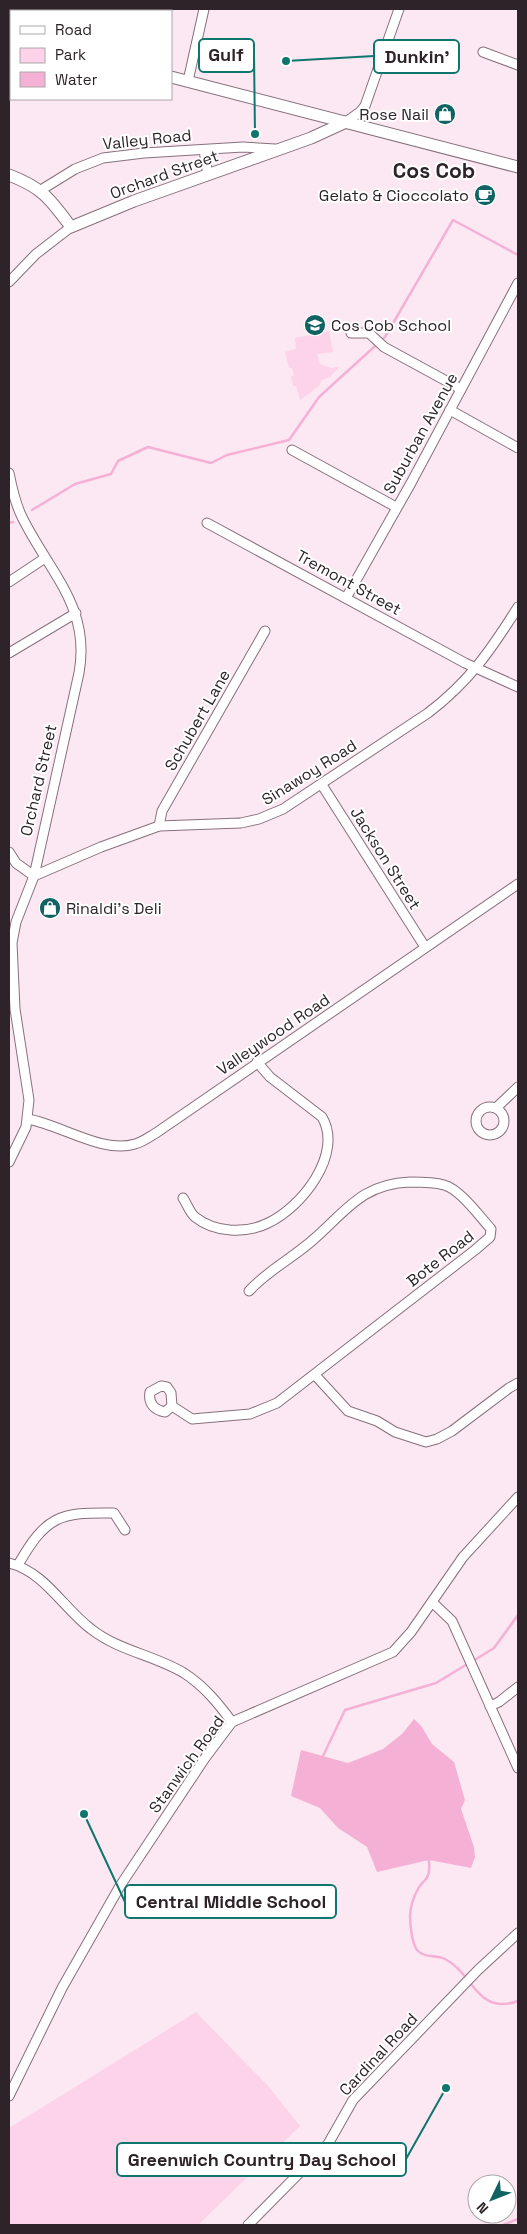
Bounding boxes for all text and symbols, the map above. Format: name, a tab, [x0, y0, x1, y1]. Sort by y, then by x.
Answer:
legend	[10, 10, 172, 100]
text: Road	[55, 20, 92, 39]
callout: Gulf	[199, 39, 254, 72]
callout: Dunkin'	[374, 40, 459, 73]
text: Gulf	[208, 43, 244, 66]
text: Park	[55, 45, 86, 64]
text: Dunkin'	[384, 45, 450, 68]
text: Water	[55, 70, 98, 89]
shop icon: Rose Nail	[433, 102, 457, 126]
place label: Rose Nail	[359, 104, 429, 125]
street label: Valley Road	[102, 124, 192, 155]
street label: Orchard Street	[107, 145, 221, 204]
district label: Cos Cob	[393, 157, 475, 184]
cafe icon: Gelato & Cioccolato	[473, 183, 497, 207]
place label: Gelato & Cioccolato	[319, 185, 469, 206]
school or university icon: Cos Cob School	[303, 313, 327, 337]
place label: Cos Cob School	[331, 315, 451, 336]
street label: Suburban Avenue	[378, 369, 462, 498]
street label: Tremont Street	[292, 545, 405, 620]
street label: Schubert Lane	[160, 666, 235, 775]
street label: Orchard Street	[15, 722, 62, 838]
street label: Sinawoy Road	[258, 735, 361, 810]
street label: Jackson Street	[346, 803, 426, 914]
shop icon: Rinaldi's Deli	[38, 896, 62, 920]
place label: Rinaldi's Deli	[66, 898, 162, 919]
street label: Valleywood Road	[213, 989, 334, 1080]
street label: Bote Road	[402, 1225, 478, 1291]
street label: Stanwich Road	[144, 1711, 229, 1817]
callout: Central Middle School	[125, 1885, 336, 1918]
text: Central Middle School	[136, 1890, 326, 1913]
street label: Cardinal Road	[335, 2009, 422, 2100]
callout: Greenwich Country Day School	[117, 2143, 406, 2176]
text: Greenwich Country Day School	[128, 2148, 396, 2171]
north arrow	[467, 2174, 517, 2224]
text: N	[473, 2198, 492, 2217]

